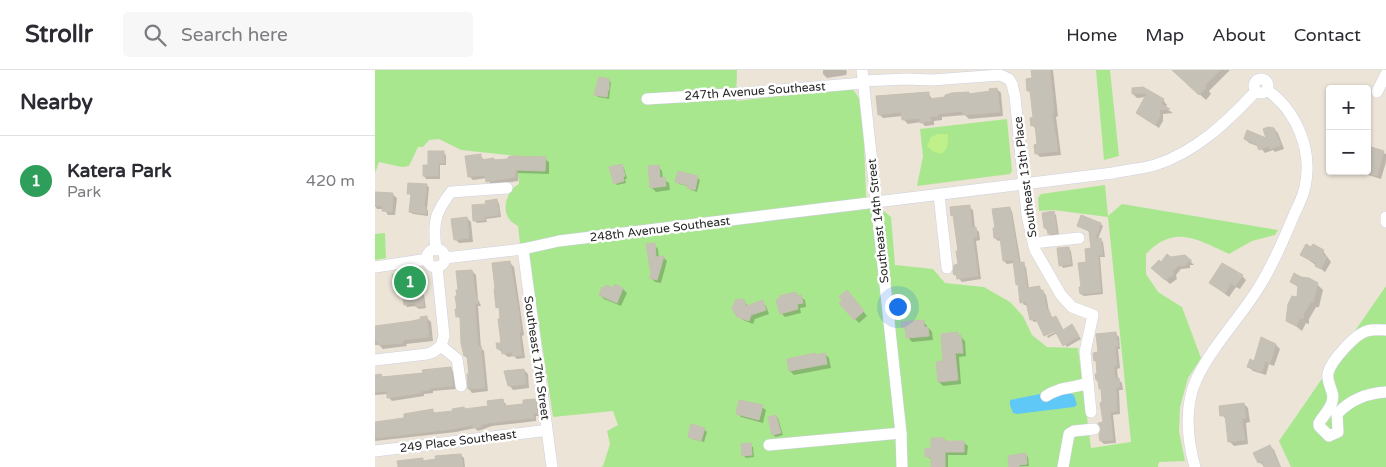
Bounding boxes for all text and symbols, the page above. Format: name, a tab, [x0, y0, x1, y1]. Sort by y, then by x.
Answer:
search box	[123, 12, 473, 57]
text: Strollr	[25, 20, 93, 49]
icon: search	[141, 21, 169, 49]
text: Search here	[181, 24, 288, 46]
text: Home	[1066, 24, 1117, 46]
text: Map	[1145, 24, 1184, 46]
text: About	[1212, 24, 1266, 46]
text: Contact	[1294, 24, 1361, 46]
street label: 247th Avenue Southeast	[684, 79, 826, 103]
map controls	[1326, 85, 1371, 175]
button: +	[1326, 85, 1371, 130]
text: Nearby	[20, 90, 93, 115]
street label: Southeast 13th Place	[1011, 116, 1039, 238]
button: −	[1326, 130, 1371, 175]
street label: Southeast 14th Street	[864, 158, 892, 284]
text: Katera Park	[67, 160, 172, 182]
text: 1	[31, 171, 41, 191]
text: 420 m	[306, 171, 355, 191]
text: Park	[67, 182, 101, 202]
street label: 248th Avenue Southeast	[589, 213, 731, 245]
pin: 1	[394, 263, 426, 301]
your location	[885, 294, 911, 320]
street label: Southeast 17th Street	[521, 295, 553, 421]
street label: 249 Place Southeast	[399, 427, 518, 455]

